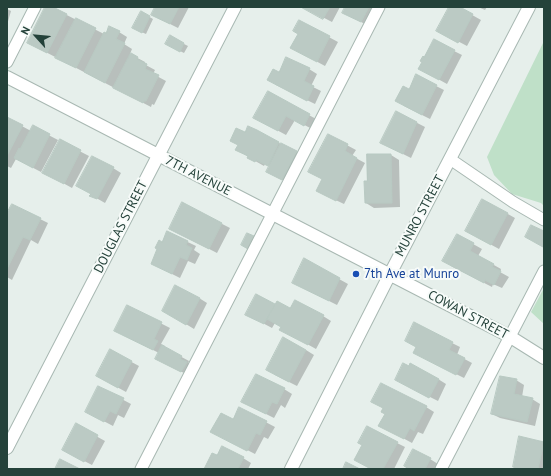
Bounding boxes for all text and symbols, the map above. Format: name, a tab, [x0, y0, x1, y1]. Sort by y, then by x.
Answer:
north arrow	[16, 16, 56, 56]
text: N	[17, 24, 33, 37]
street label: 7TH AVENUE	[162, 153, 234, 199]
street label: MUNRO STREET	[392, 173, 448, 259]
street label: DOUGLAS STREET	[91, 178, 151, 276]
place label: 7th Ave at Munro	[364, 266, 459, 282]
marker: 7th Ave at Munro	[351, 269, 361, 279]
street label: COWAN STREET	[425, 287, 511, 343]

